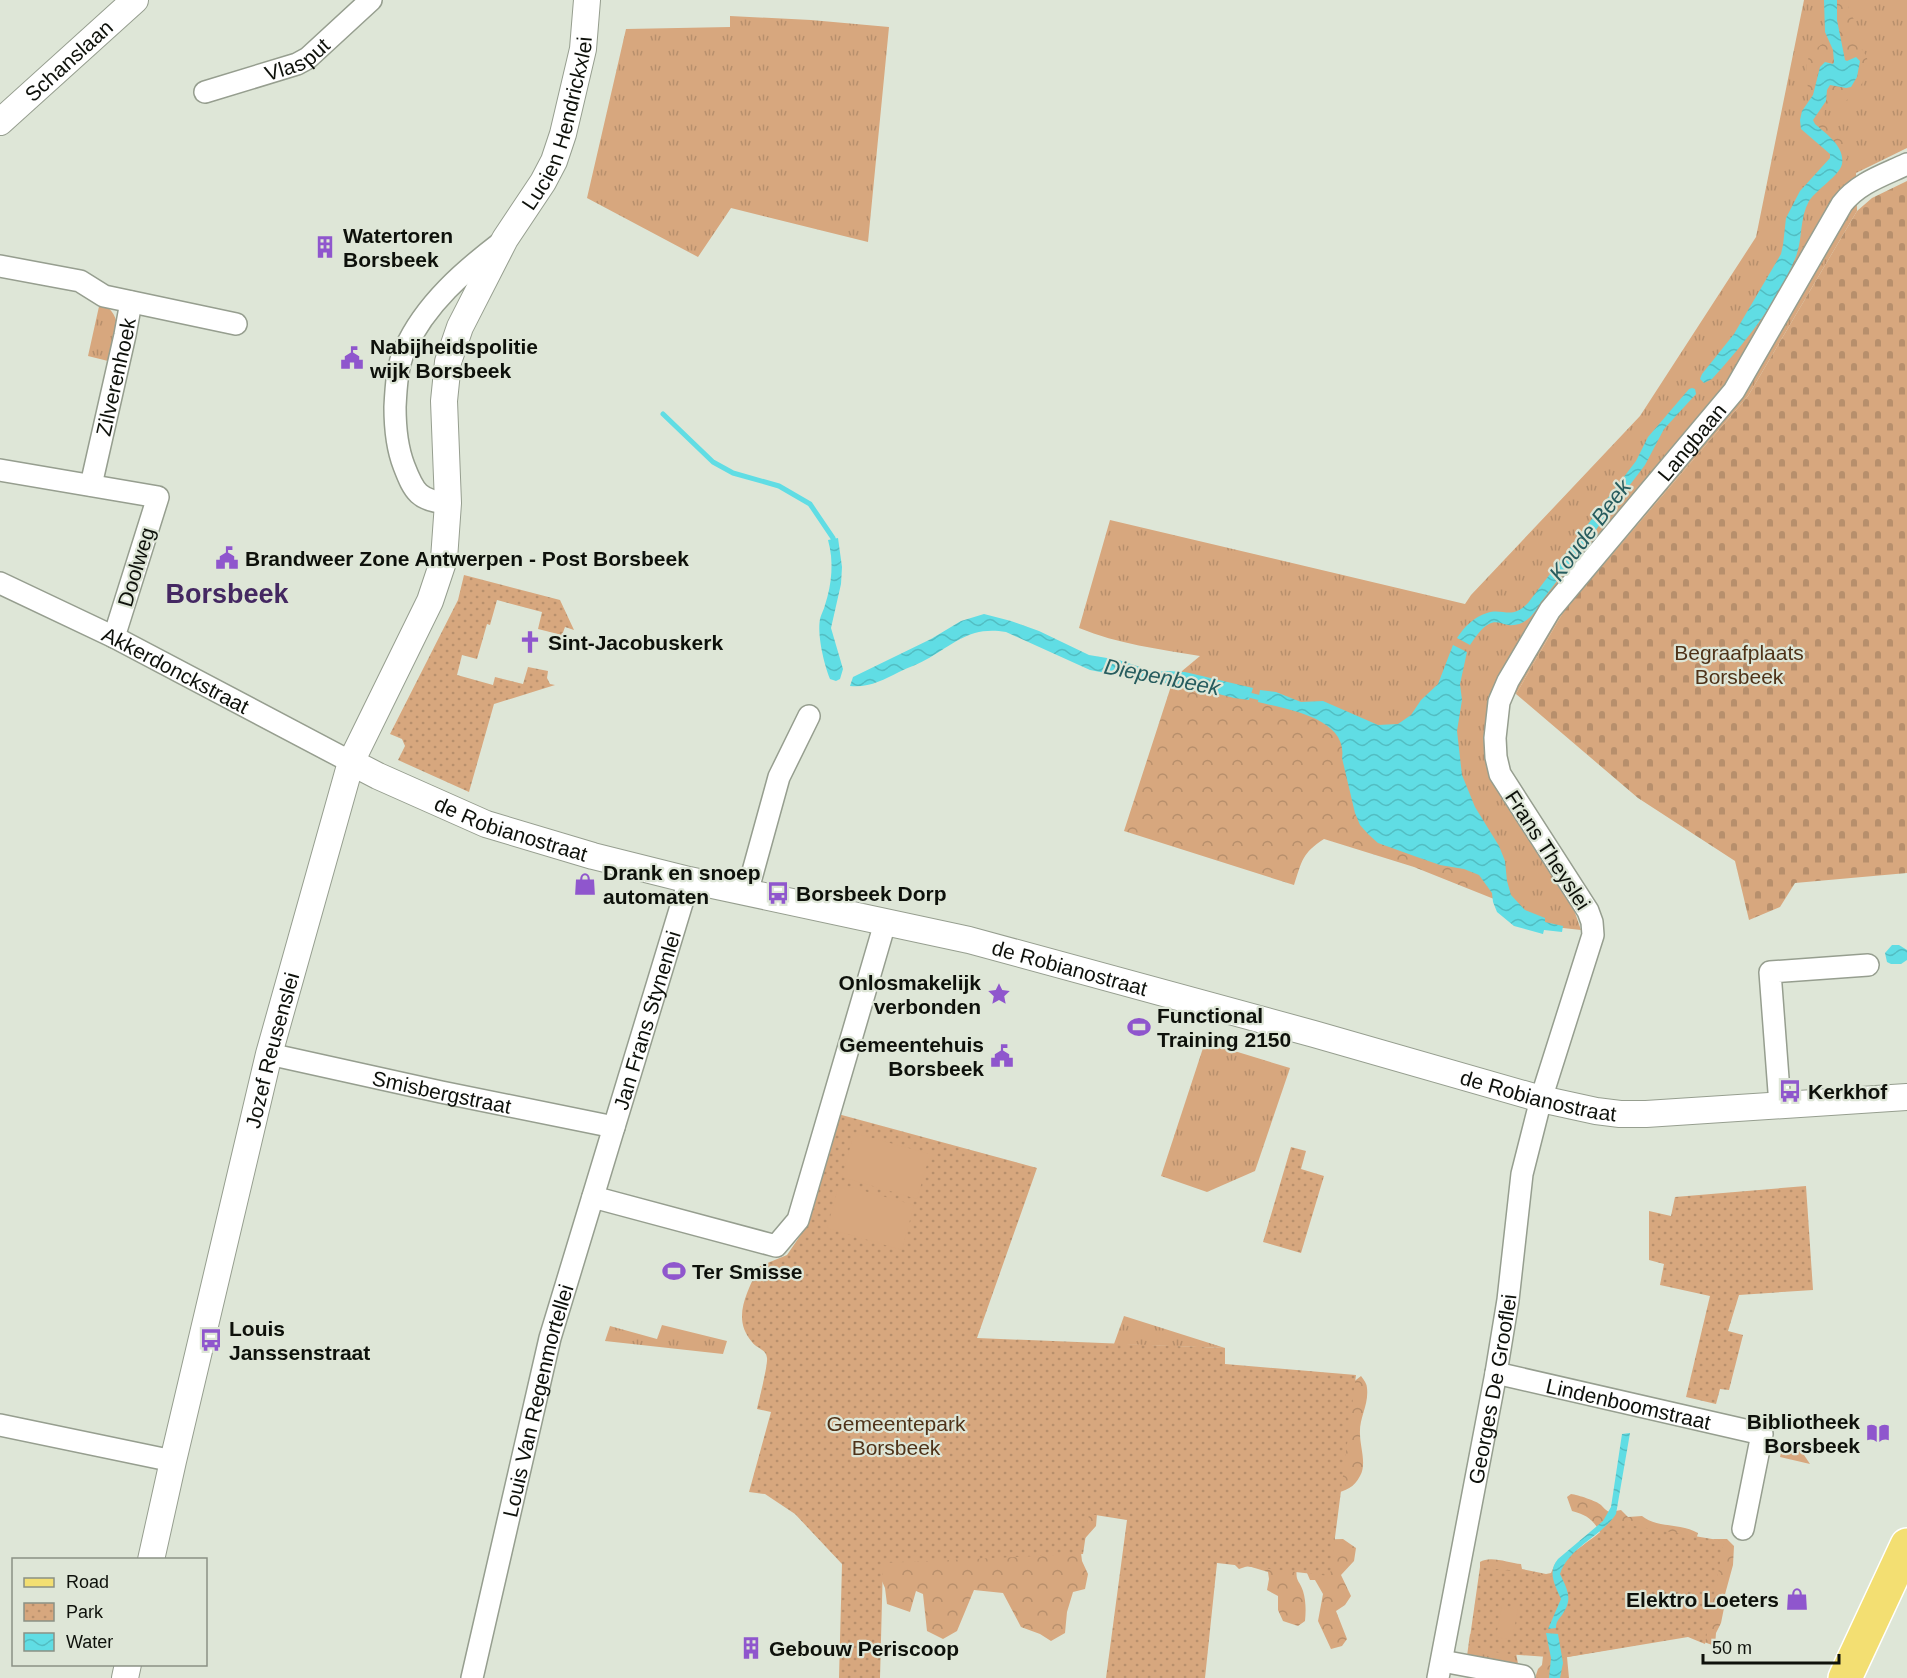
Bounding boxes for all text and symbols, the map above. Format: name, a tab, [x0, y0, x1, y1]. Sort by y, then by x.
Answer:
street label: Schanslaan	[20, 15, 117, 106]
street label: Vlasput	[262, 33, 334, 85]
street label: Lucien Hendrickxlei	[517, 36, 595, 214]
place label: Watertoren Borsbeek	[343, 224, 453, 271]
building icon: Watertoren Borsbeek	[312, 234, 338, 260]
street label: Zilverenhoek	[91, 315, 140, 438]
place label: Nabijheidspolitie wijk Borsbeek	[369, 335, 538, 382]
public building icon: Nabijheidspolitie wijk Borsbeek	[339, 345, 365, 371]
street label: Langbaan	[1652, 399, 1730, 485]
water label: Koude Beek	[1544, 474, 1637, 585]
street label: Doolweg	[113, 525, 159, 609]
public building icon: Brandweer Zone Antwerpen - Post Borsbeek	[214, 545, 240, 571]
place label: Brandweer Zone Antwerpen - Post Borsbeek	[245, 547, 689, 570]
district label: Borsbeek	[165, 579, 290, 609]
street label: Akkerdonckstraat	[99, 622, 253, 718]
church icon: Sint-Jacobuskerk	[517, 629, 543, 655]
place label: Sint-Jacobuskerk	[548, 631, 723, 654]
park label: Begraafplaats Borsbeek	[1674, 641, 1804, 688]
water label: Diepenbeek	[1102, 654, 1223, 701]
street label: Frans Theyslei	[1501, 786, 1595, 914]
street label: de Robianostraat	[431, 791, 590, 865]
place label: Drank en snoep automaten	[603, 861, 761, 908]
shop icon: Drank en snoep automaten	[572, 871, 598, 897]
bus stop icon: Borsbeek Dorp	[765, 880, 791, 906]
place label: Borsbeek Dorp	[796, 882, 947, 905]
street label: Jan Frans Stynenlei	[608, 928, 684, 1112]
street label: de Robianostraat	[989, 935, 1150, 1000]
street label: Jozef Reusenslei	[240, 970, 303, 1130]
place label: Onlosmakelijk verbonden	[839, 971, 981, 1018]
place icon: Onlosmakelijk verbonden	[986, 981, 1012, 1007]
place label: Functional Training 2150	[1157, 1004, 1291, 1051]
sports icon: Functional Training 2150	[1126, 1014, 1152, 1040]
place label: Gemeentehuis Borsbeek	[839, 1033, 984, 1080]
public building icon: Gemeentehuis Borsbeek	[989, 1043, 1015, 1069]
street label: de Robianostraat	[1458, 1065, 1618, 1125]
street label: Smisbergstraat	[370, 1066, 514, 1117]
bus stop icon: Kerkhof	[1777, 1078, 1803, 1104]
place label: Kerkhof	[1808, 1080, 1888, 1103]
sports icon: Ter Smisse	[661, 1258, 687, 1284]
place label: Ter Smisse	[692, 1260, 803, 1283]
street label: Louis Van Regenmortellei	[498, 1281, 577, 1519]
street label: Georges De Grooflei	[1464, 1293, 1520, 1486]
place label: Louis Janssenstraat	[229, 1317, 370, 1364]
bus stop icon: Louis Janssenstraat	[198, 1327, 224, 1353]
street label: Lindenboomstraat	[1544, 1373, 1713, 1433]
place label: Bibliotheek Borsbeek	[1747, 1410, 1860, 1457]
park label: Gemeentepark Borsbeek	[827, 1412, 966, 1459]
library icon: Bibliotheek Borsbeek	[1865, 1420, 1891, 1446]
legend	[12, 1558, 207, 1666]
text: Road	[66, 1572, 109, 1592]
shop icon: Elektro Loeters	[1784, 1586, 1810, 1612]
place label: Elektro Loeters	[1626, 1588, 1779, 1611]
text: Park	[66, 1602, 104, 1622]
scale bar	[1703, 1627, 1840, 1665]
text: Water	[66, 1632, 113, 1652]
building icon: Gebouw Periscoop	[738, 1635, 764, 1661]
place label: Gebouw Periscoop	[769, 1637, 959, 1660]
text: 50 m	[1712, 1638, 1752, 1658]

